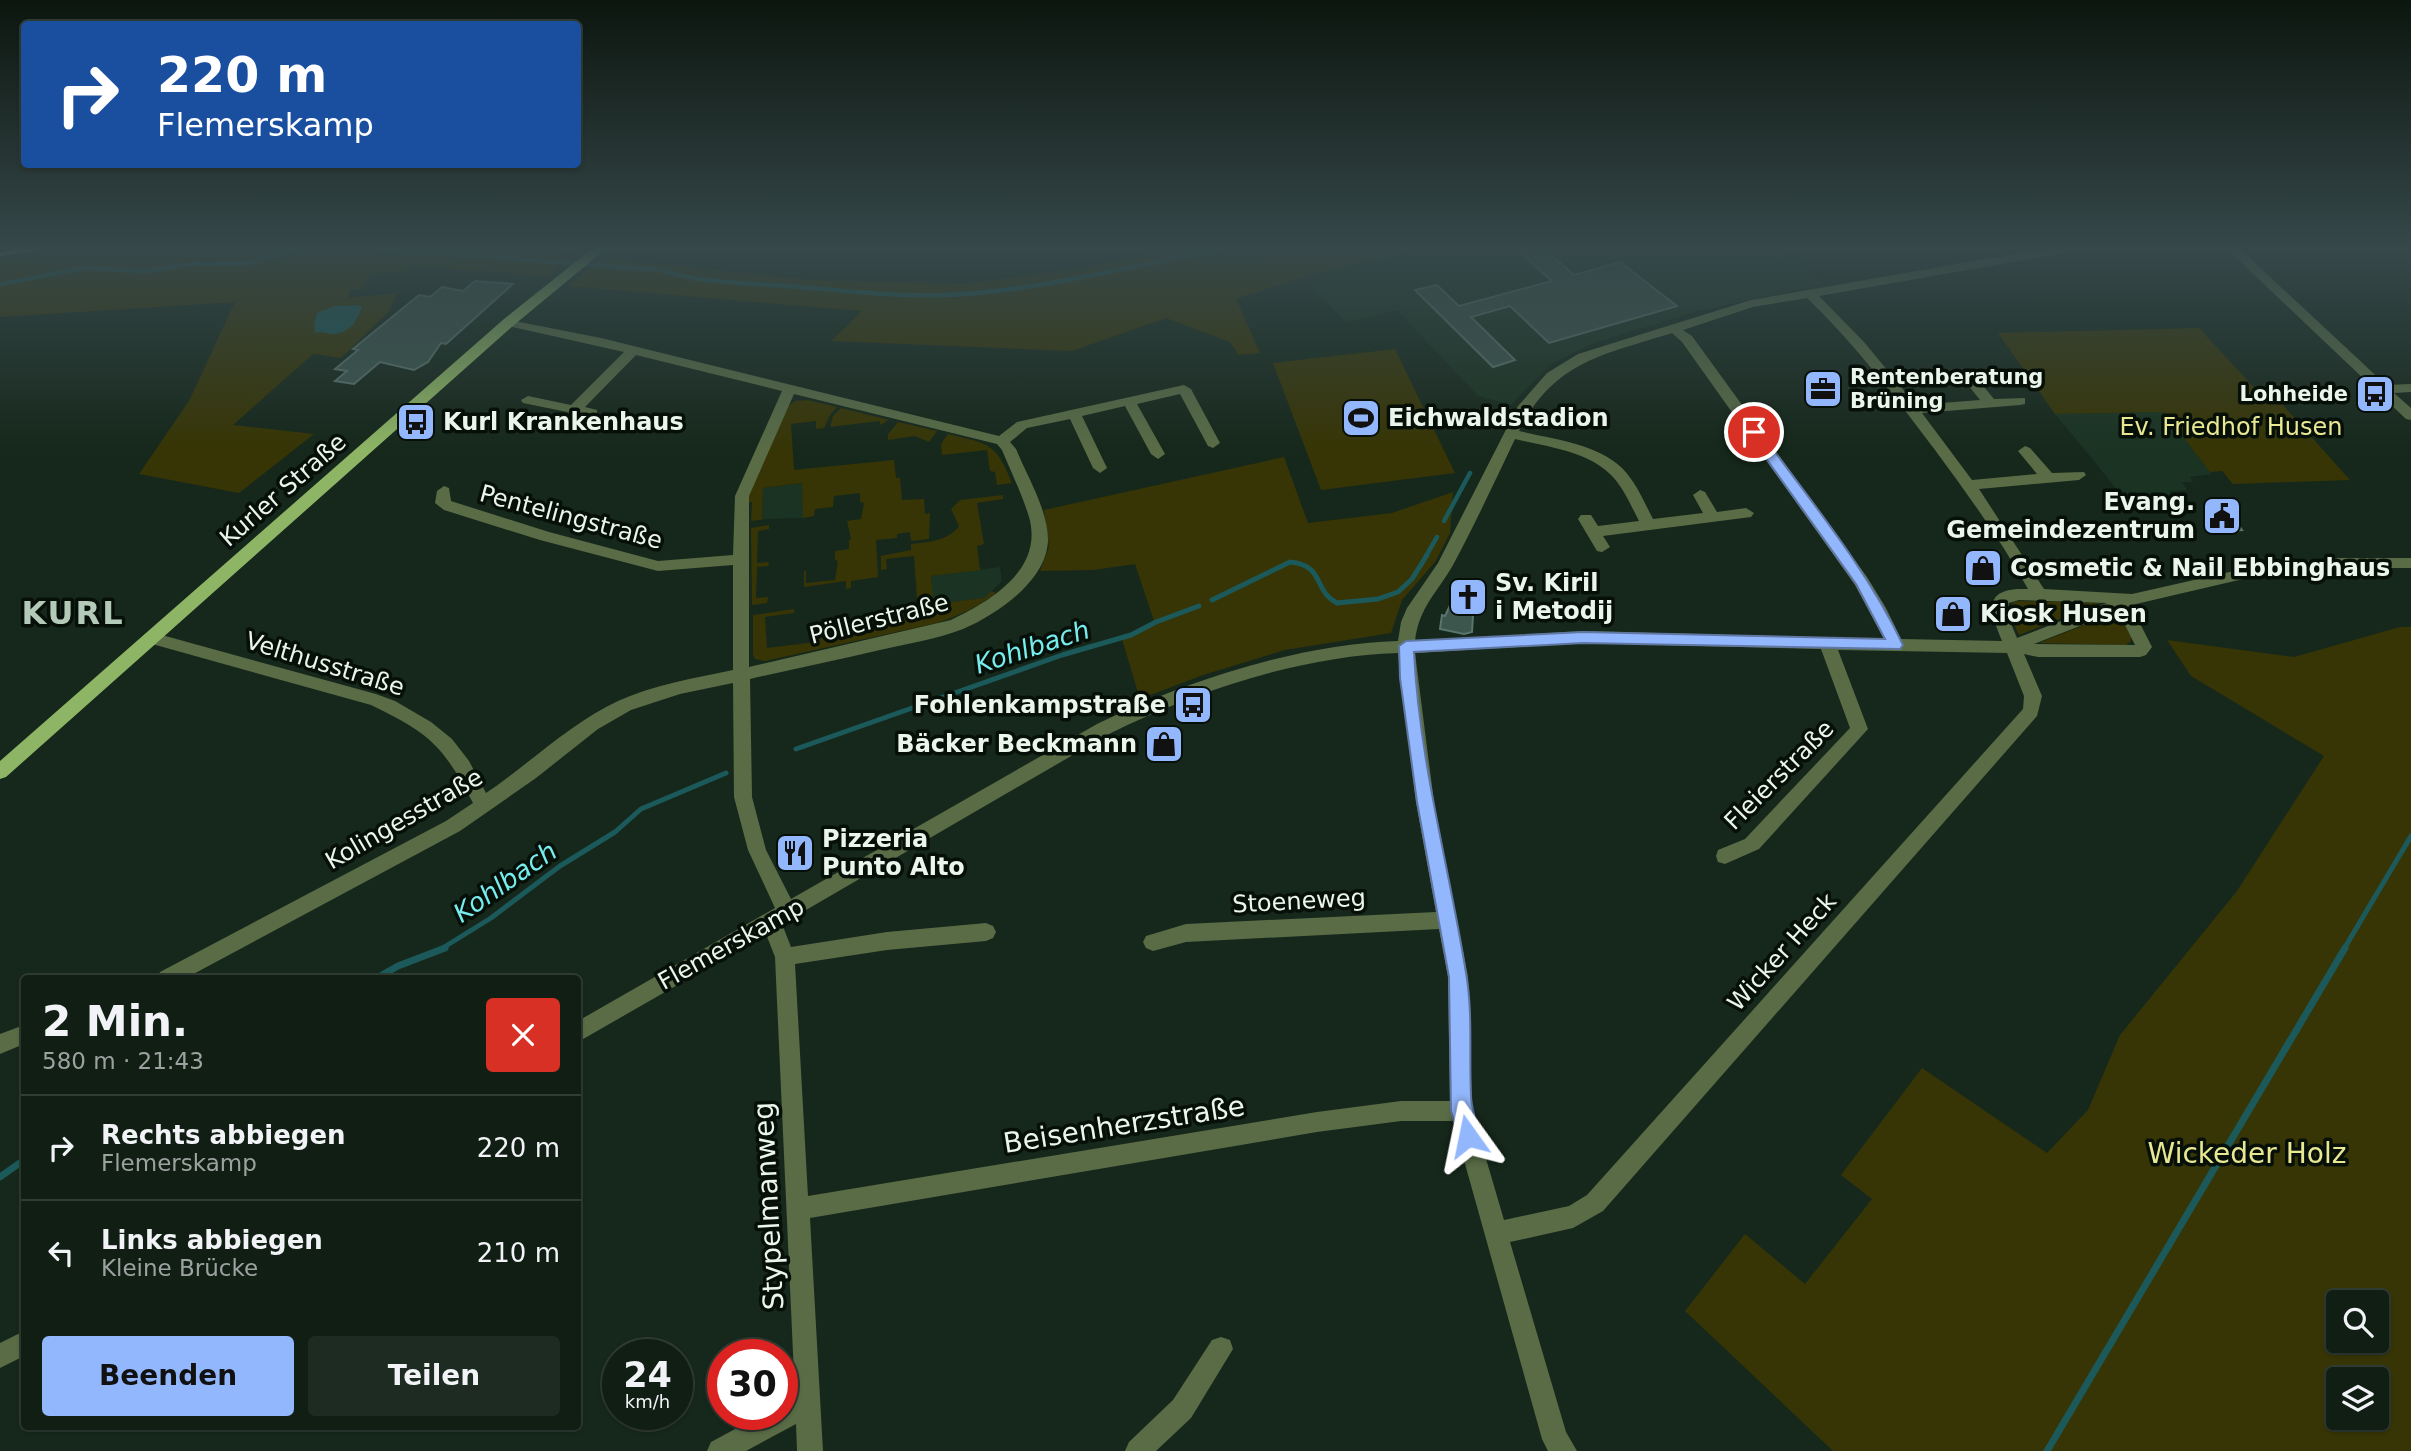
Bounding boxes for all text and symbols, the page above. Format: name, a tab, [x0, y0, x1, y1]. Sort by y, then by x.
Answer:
text: 220 m	[157, 47, 327, 104]
icon: right	[42, 49, 133, 140]
text: Flemerskamp	[157, 106, 374, 144]
place label: Rentenberatung Brüning	[1850, 365, 2043, 413]
office icon: Rentenberatung Brüning	[1802, 368, 1844, 410]
bus stop icon: Lohheide	[2354, 373, 2396, 415]
place label: Lohheide	[2240, 382, 2348, 406]
sports icon: Eichwaldstadion	[1340, 397, 1382, 439]
bus stop icon: Kurl Krankenhaus	[395, 401, 437, 443]
pin	[1724, 402, 1784, 462]
place label: Eichwaldstadion	[1388, 404, 1609, 432]
place label: Kurl Krankenhaus	[443, 408, 684, 436]
icon: arrive	[1735, 413, 1773, 451]
park label: Ev. Friedhof Husen	[2119, 413, 2343, 441]
street label: Kurler Straße	[214, 428, 352, 552]
street label: Pentelingstraße	[477, 479, 665, 555]
place label: Evang. Gemeindezentrum	[1946, 488, 2195, 544]
public building icon: Evang. Gemeindezentrum	[2201, 495, 2243, 537]
shop icon: Cosmetic & Nail Ebbinghaus	[1962, 547, 2004, 589]
place label: Cosmetic & Nail Ebbinghaus	[2010, 554, 2390, 582]
place label: Sv. Kiril i Metodij	[1495, 569, 1613, 625]
church icon: Sv. Kiril i Metodij	[1447, 576, 1489, 618]
street label: Pöllerstraße	[806, 588, 952, 650]
shop icon: Kiosk Husen	[1932, 593, 1974, 635]
district label: KURL	[21, 594, 125, 632]
place label: Kiosk Husen	[1980, 600, 2147, 628]
water label: Kohlbach	[971, 614, 1093, 680]
street label: Velthusstraße	[242, 627, 408, 701]
bus stop icon: Fohlenkampstraße	[1172, 684, 1214, 726]
place label: Fohlenkampstraße	[914, 691, 1166, 719]
street label: Fleierstraße	[1719, 715, 1839, 835]
shop icon: Bäcker Beckmann	[1143, 723, 1185, 765]
place label: Bäcker Beckmann	[896, 730, 1137, 758]
street label: Kolingesstraße	[321, 763, 487, 875]
place label: Pizzeria Punto Alto	[822, 825, 965, 881]
restaurant icon: Pizzeria Punto Alto	[774, 832, 816, 874]
water label: Kohlbach	[448, 836, 562, 928]
street label: Stoeneweg	[1232, 884, 1366, 918]
street label: Wicker Heck	[1722, 887, 1842, 1016]
street label: Flemerskamp	[653, 892, 809, 996]
text: 2 Min.	[42, 997, 188, 1046]
button: close	[486, 998, 560, 1072]
text: 580 m · 21:43	[42, 1048, 204, 1074]
street label: Beisenherzstraße	[1001, 1089, 1247, 1160]
position arrow	[1431, 1099, 1505, 1173]
street label: Stypelmanweg	[747, 1101, 790, 1311]
text: Rechts abbiegen	[101, 1120, 346, 1150]
icon: right	[42, 1129, 80, 1167]
text: 220 m	[477, 1133, 560, 1163]
park label: Wickeder Holz	[2148, 1137, 2346, 1170]
text: Flemerskamp	[101, 1150, 257, 1176]
text: Links abbiegen	[101, 1225, 323, 1255]
icon: left	[42, 1234, 80, 1272]
text: 210 m	[477, 1238, 560, 1268]
text: Kleine Brücke	[101, 1255, 258, 1281]
map controls	[2326, 1290, 2389, 1430]
button: search	[2326, 1290, 2389, 1353]
button: Beenden	[42, 1336, 294, 1416]
button: Teilen	[308, 1336, 560, 1416]
speed limit sign: 30	[707, 1339, 798, 1430]
text: 24	[623, 1355, 672, 1395]
button: layers	[2326, 1367, 2389, 1430]
text: km/h	[625, 1391, 670, 1412]

